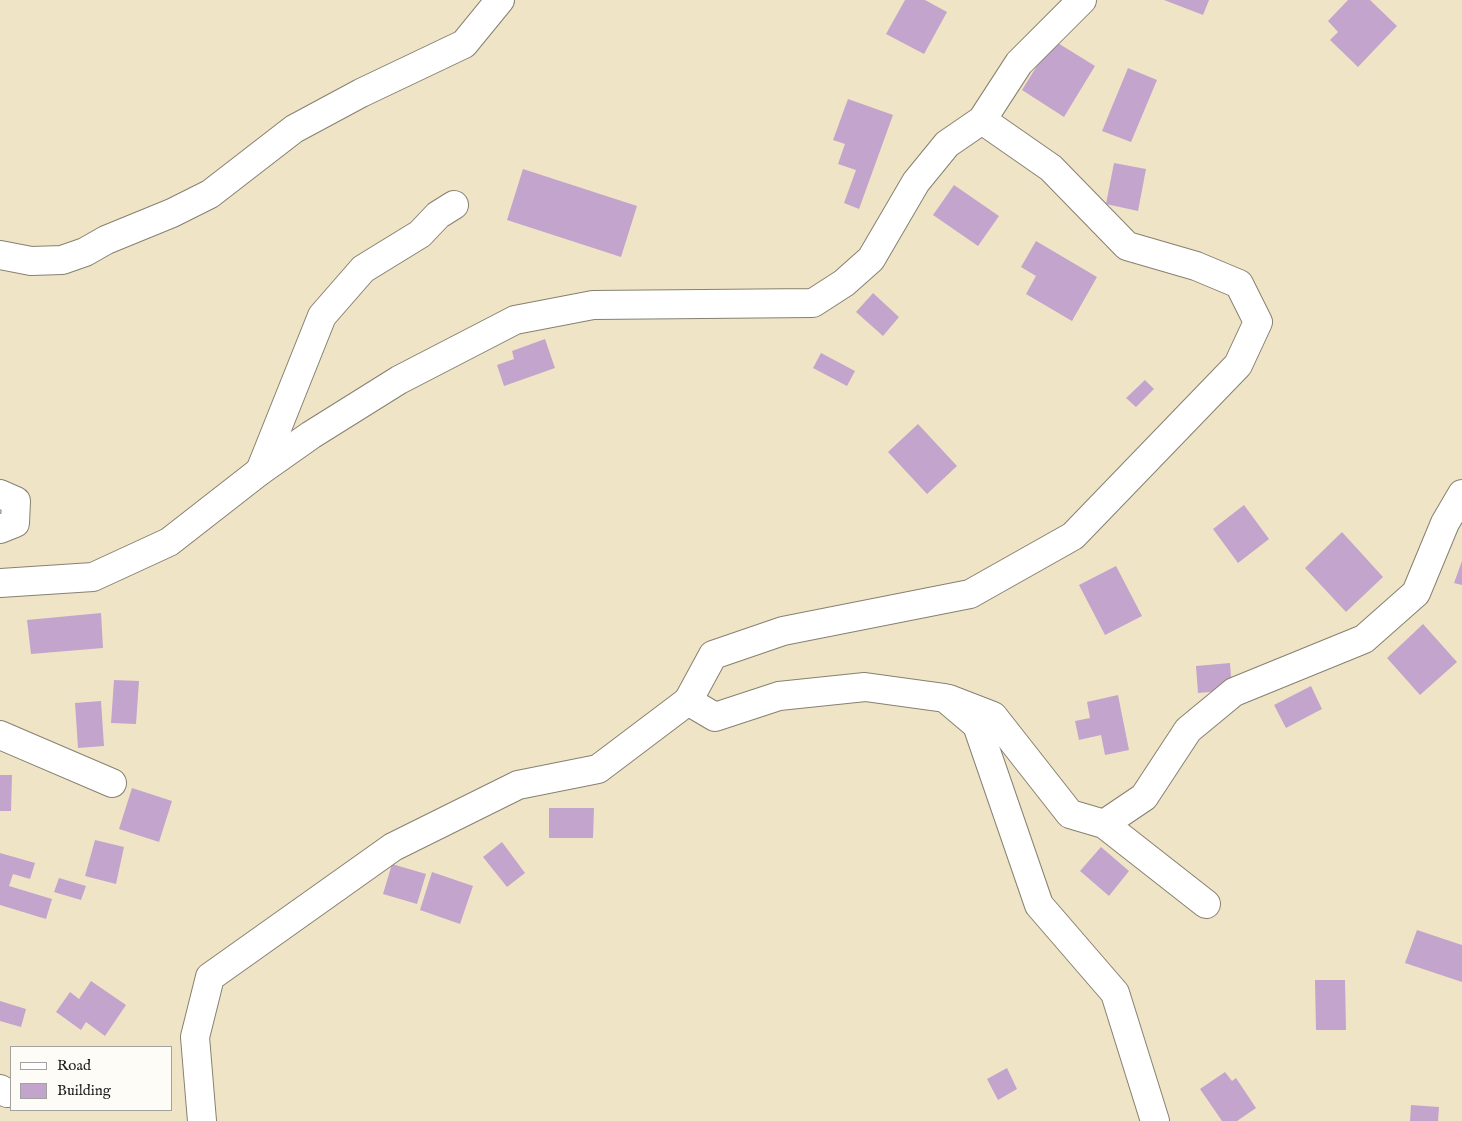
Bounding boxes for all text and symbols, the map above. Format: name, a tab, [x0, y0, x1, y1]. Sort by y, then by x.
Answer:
legend	[10, 1046, 172, 1111]
text: Road	[57, 1056, 91, 1075]
text: Building	[57, 1081, 111, 1100]

